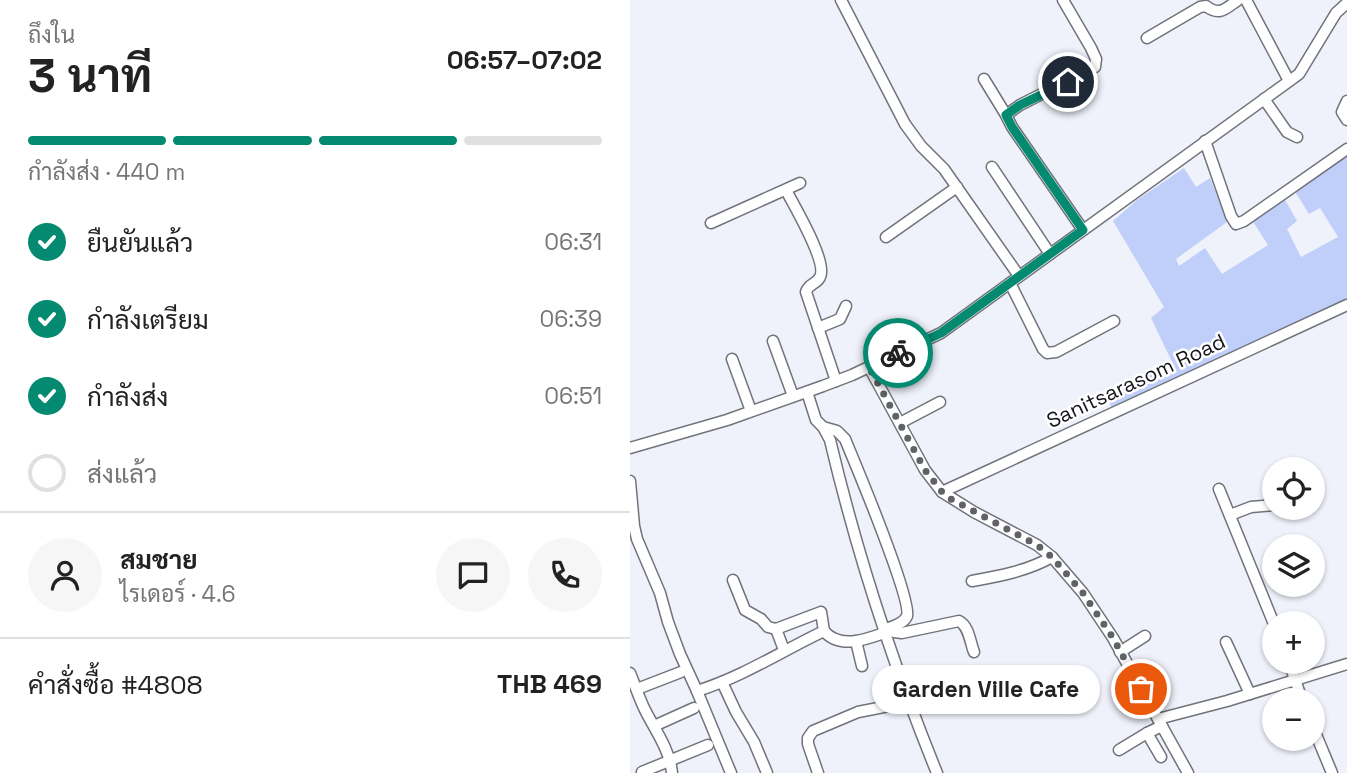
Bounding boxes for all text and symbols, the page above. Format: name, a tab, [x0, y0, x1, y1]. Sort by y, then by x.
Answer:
text: ถึงใน	[28, 20, 75, 50]
text: 06:57–07:02	[447, 43, 602, 77]
text: 3 นาที	[28, 47, 152, 105]
pin	[1038, 52, 1098, 112]
icon: home	[1049, 63, 1087, 101]
text: กำลังส่ง · 440 m	[28, 157, 185, 187]
icon: check	[28, 223, 66, 261]
text: ยืนยันแล้ว	[87, 226, 193, 260]
text: 06:31	[544, 227, 602, 257]
icon: check	[28, 300, 66, 338]
text: กำลังเตรียม	[87, 303, 209, 337]
text: 06:39	[539, 304, 602, 334]
courier	[863, 318, 933, 388]
street label: Sanitsarasom Road	[1042, 327, 1230, 434]
icon: bike	[879, 334, 917, 372]
icon: check	[28, 377, 66, 415]
text: กำลังส่ง	[87, 380, 168, 414]
text: 06:51	[544, 381, 602, 411]
text: ส่งแล้ว	[87, 457, 157, 491]
map controls	[1262, 457, 1325, 751]
button: locate	[1262, 457, 1325, 520]
button: layers	[1262, 534, 1325, 597]
button: person	[28, 538, 102, 612]
button: chat	[436, 538, 510, 612]
button: phone	[528, 538, 602, 612]
text: สมชาย	[120, 543, 197, 577]
text: ไรเดอร์ · 4.6	[120, 579, 236, 609]
button: +	[1262, 611, 1325, 674]
pin	[1111, 659, 1171, 719]
callout: Garden Ville Cafe	[872, 664, 1099, 714]
text: THB 469	[497, 667, 602, 701]
text: คำสั่งซื้อ #4808	[28, 668, 203, 702]
icon: bag	[1122, 670, 1160, 708]
text: Garden Ville Cafe	[893, 674, 1079, 704]
button: −	[1262, 688, 1325, 751]

